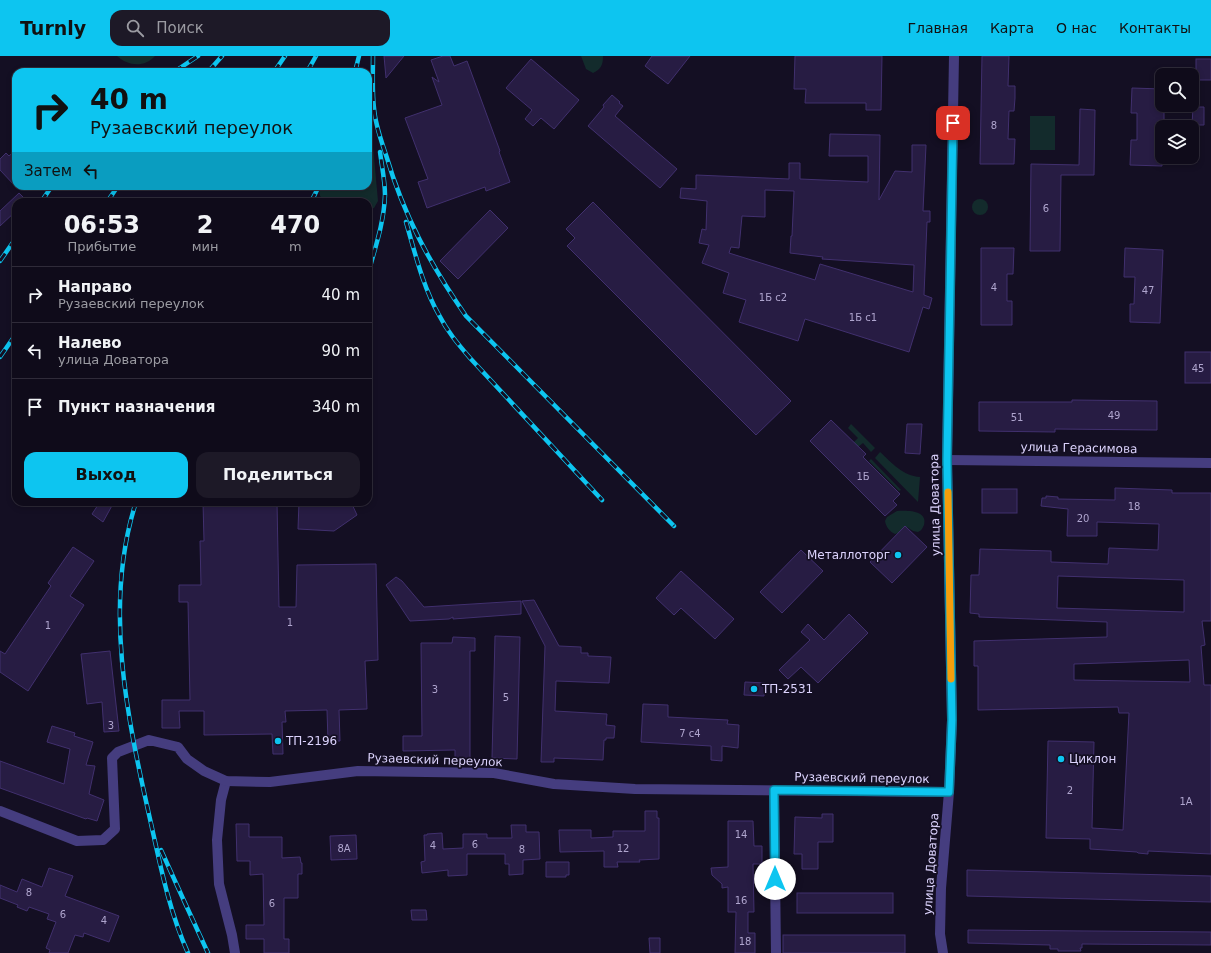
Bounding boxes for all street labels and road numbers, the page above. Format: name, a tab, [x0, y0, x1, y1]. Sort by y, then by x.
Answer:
street label: улица Герасимова	[1020, 440, 1138, 456]
street label: улица Доватора	[927, 454, 943, 556]
street label: Рузаевский переулок	[367, 751, 503, 769]
street label: Рузаевский переулок	[794, 770, 930, 786]
street label: улица Доватора	[920, 812, 942, 916]

